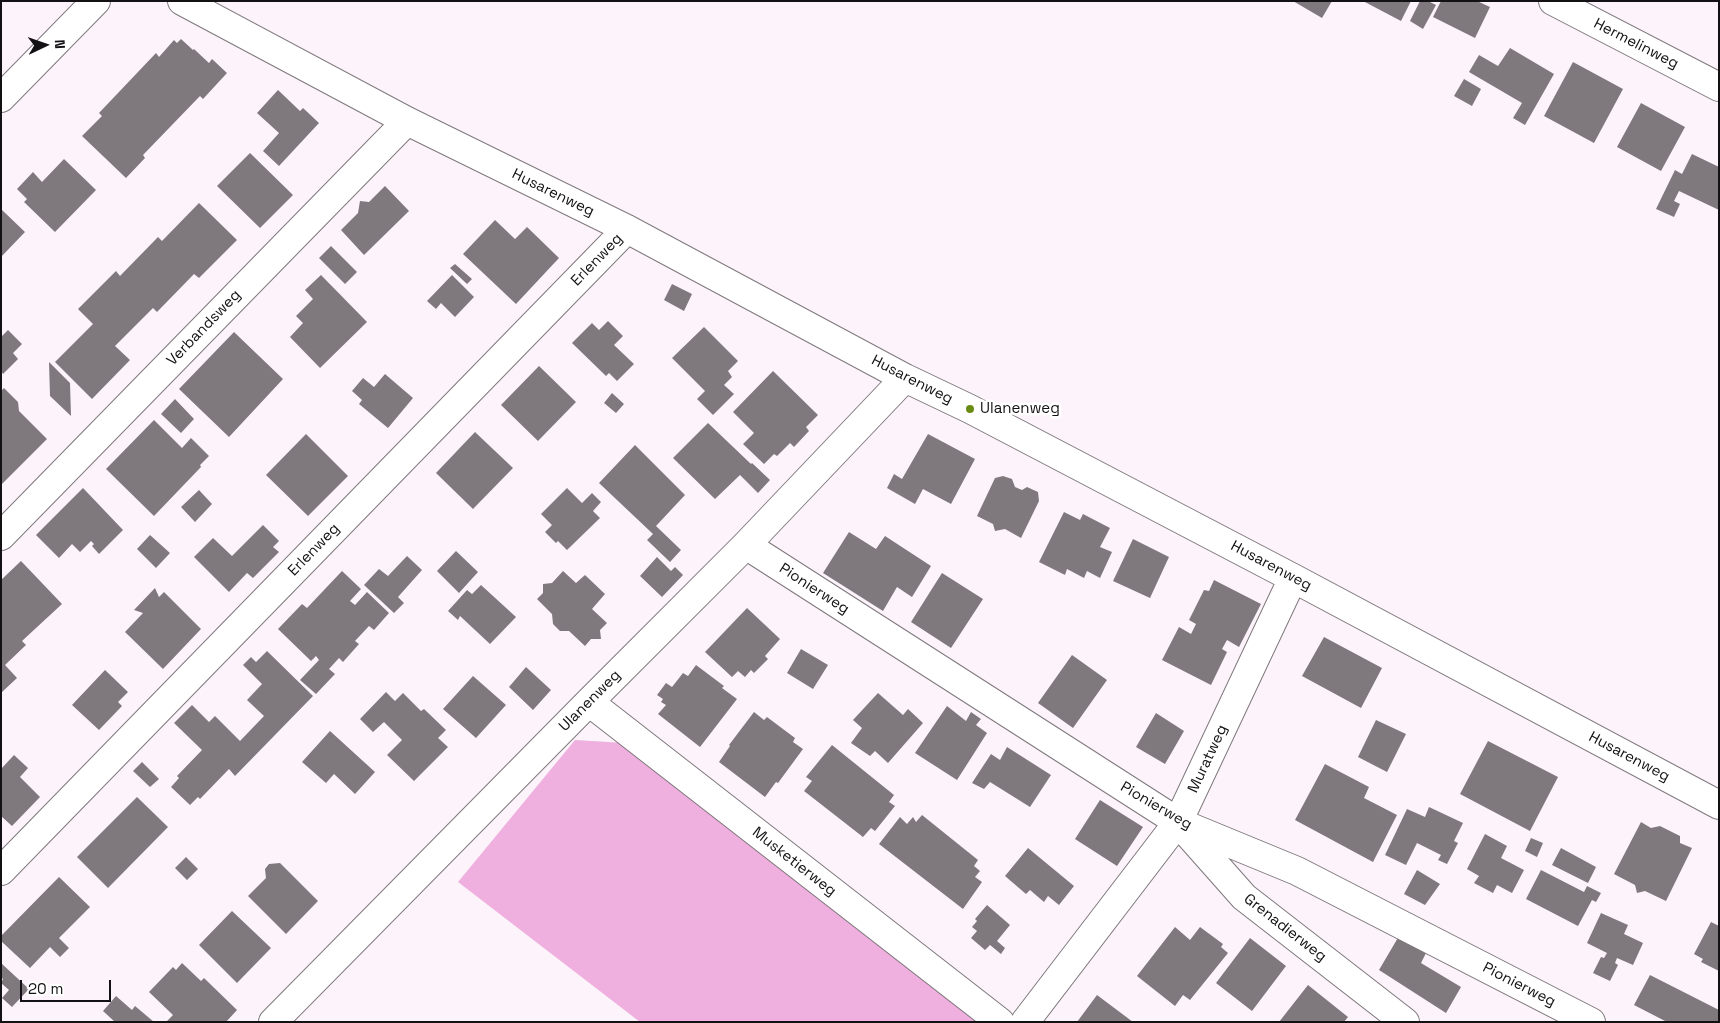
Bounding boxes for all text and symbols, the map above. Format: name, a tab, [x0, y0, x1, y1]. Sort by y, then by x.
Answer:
street label: Hermelinweg	[1590, 15, 1682, 73]
north arrow	[20, 20, 70, 70]
text: N	[51, 39, 69, 49]
street label: Husarenweg	[509, 165, 597, 221]
street label: Erlenweg	[568, 230, 626, 290]
street label: Verbandsweg	[163, 286, 245, 370]
street label: Husarenweg	[868, 352, 956, 408]
place label: Ulanenweg	[980, 400, 1060, 418]
marker: Ulanenweg	[964, 403, 976, 415]
street label: Erlenweg	[285, 520, 343, 580]
street label: Husarenweg	[1227, 537, 1315, 595]
street label: Pionierweg	[776, 560, 852, 618]
street label: Ulanenweg	[555, 666, 625, 736]
street label: Muratweg	[1184, 722, 1232, 796]
street label: Husarenweg	[1585, 728, 1673, 786]
street label: Pionierweg	[1117, 778, 1195, 834]
street label: Musketierweg	[748, 824, 840, 900]
street label: Grenadierweg	[1240, 890, 1330, 966]
street label: Pionierweg	[1479, 959, 1559, 1011]
scale bar	[22, 970, 114, 1002]
text: 20 m	[28, 979, 63, 998]

